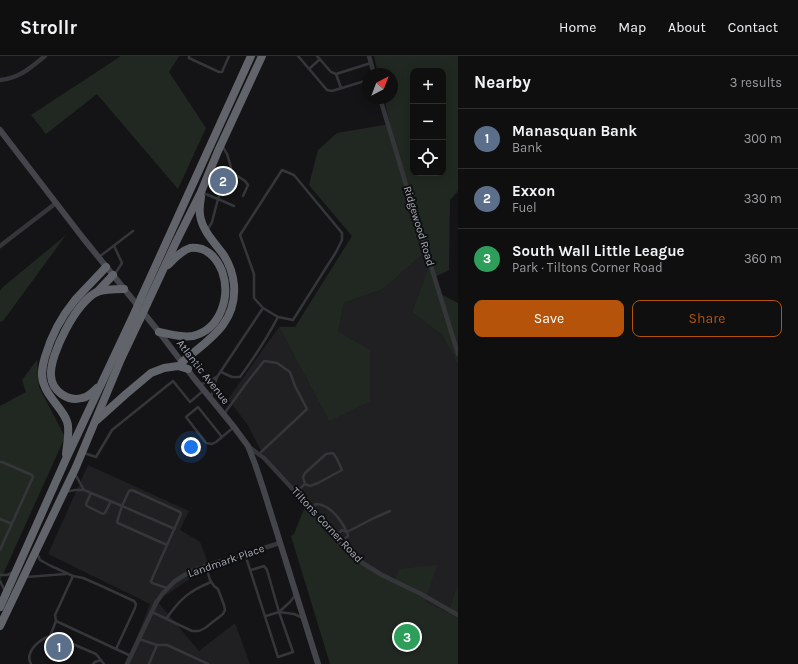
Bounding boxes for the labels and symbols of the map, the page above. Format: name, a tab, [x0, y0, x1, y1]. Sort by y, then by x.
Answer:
north arrow	[362, 68, 398, 104]
pin: 2	[210, 166, 236, 196]
street label: Ridgewood Road	[401, 184, 437, 268]
street label: Atlantic Avenue	[174, 337, 232, 407]
your location	[181, 437, 201, 457]
street label: Tiltons Corner Road	[289, 485, 365, 565]
street label: Landmark Place	[186, 542, 266, 580]
pin: 3	[394, 622, 420, 652]
pin: 1	[46, 632, 72, 662]

